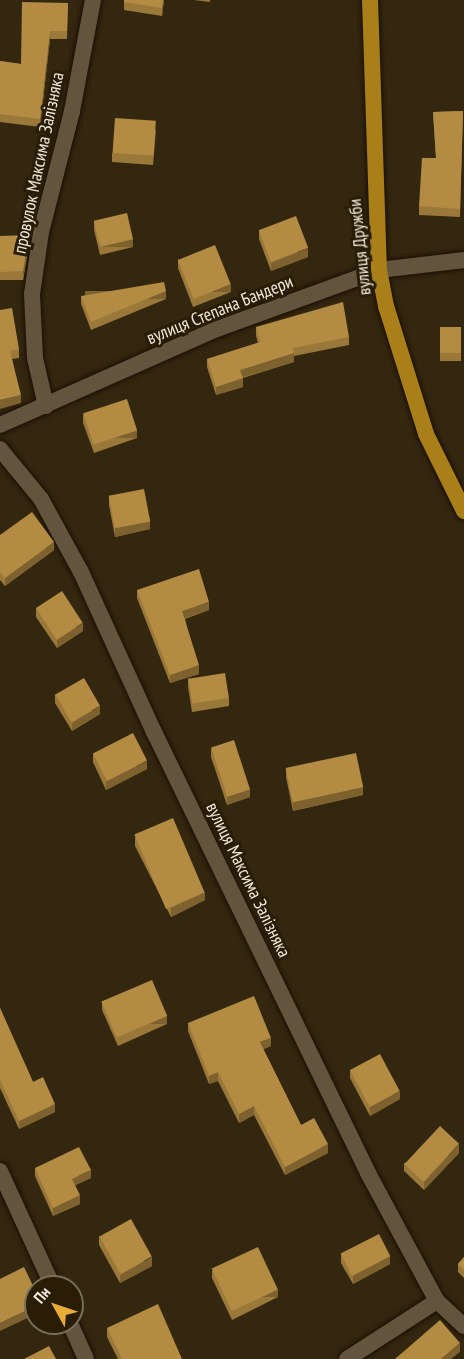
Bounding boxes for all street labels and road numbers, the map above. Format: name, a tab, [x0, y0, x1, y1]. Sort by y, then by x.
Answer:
street label: провулок Максима Залізняка	[9, 70, 69, 256]
street label: вулиця Дружби	[344, 198, 376, 296]
street label: вулиця Степана Бандери	[144, 271, 296, 349]
street label: вулиця Максима Залізняка	[201, 799, 295, 961]

